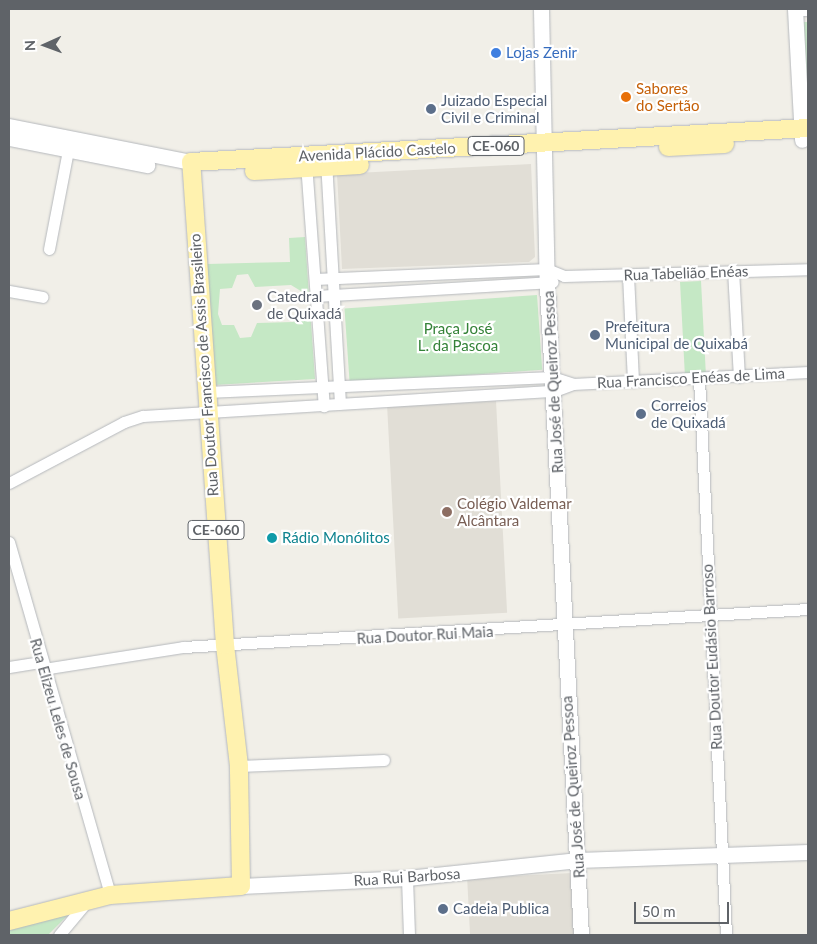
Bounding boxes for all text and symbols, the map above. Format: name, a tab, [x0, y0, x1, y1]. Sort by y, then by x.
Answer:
north arrow	[20, 20, 70, 70]
text: N	[21, 40, 38, 51]
place label: Lojas Zenir	[506, 44, 577, 62]
marker: Lojas Zenir	[490, 47, 502, 59]
place label: Sabores do Sertão	[636, 79, 700, 114]
place label: Juizado Especial Civil e Criminal	[441, 91, 547, 126]
marker: Sabores do Sertão	[620, 91, 632, 103]
marker: Juizado Especial Civil e Criminal	[425, 103, 437, 115]
road number: CE-060	[467, 134, 525, 158]
street label: Avenida Plácido Castelo	[298, 139, 456, 165]
street label: Rua Doutor Francisco de Assis Brasileiro	[186, 233, 222, 497]
street label: Rua Tabelião Enéas	[623, 262, 749, 284]
place label: Catedral de Quixadá	[267, 287, 342, 322]
street label: Rua José de Queiroz Pessoa	[539, 290, 567, 474]
marker: Catedral de Quixadá	[251, 299, 263, 311]
place label: Prefeitura Municipal de Quixabá	[605, 317, 748, 352]
park label: Praça José L. da Pascoa	[418, 319, 498, 354]
marker: Prefeitura Municipal de Quixabá	[589, 329, 601, 341]
street label: Rua Francisco Enéas de Lima	[597, 364, 785, 392]
place label: Correios de Quixadá	[651, 396, 726, 431]
marker: Correios de Quixadá	[635, 408, 647, 420]
place label: Colégio Valdemar Alcântara	[457, 494, 572, 529]
marker: Colégio Valdemar Alcântara	[441, 506, 453, 518]
road number: CE-060	[187, 518, 245, 542]
place label: Rádio Monólitos	[282, 529, 390, 547]
marker: Rádio Monólitos	[266, 532, 278, 544]
street label: Rua Doutor Eudásio Barroso	[698, 564, 726, 750]
street label: Rua Doutor Rui Maia	[356, 622, 494, 648]
street label: Rua Elizeu Leles de Sousa	[26, 636, 90, 802]
street label: Rua José de Queiroz Pessoa	[558, 695, 588, 879]
street label: Rua Rui Barbosa	[353, 864, 461, 890]
scale bar	[637, 892, 732, 924]
place label: Cadeia Publica	[453, 900, 549, 918]
text: 50 m	[642, 902, 676, 920]
marker: Cadeia Publica	[437, 903, 449, 915]

